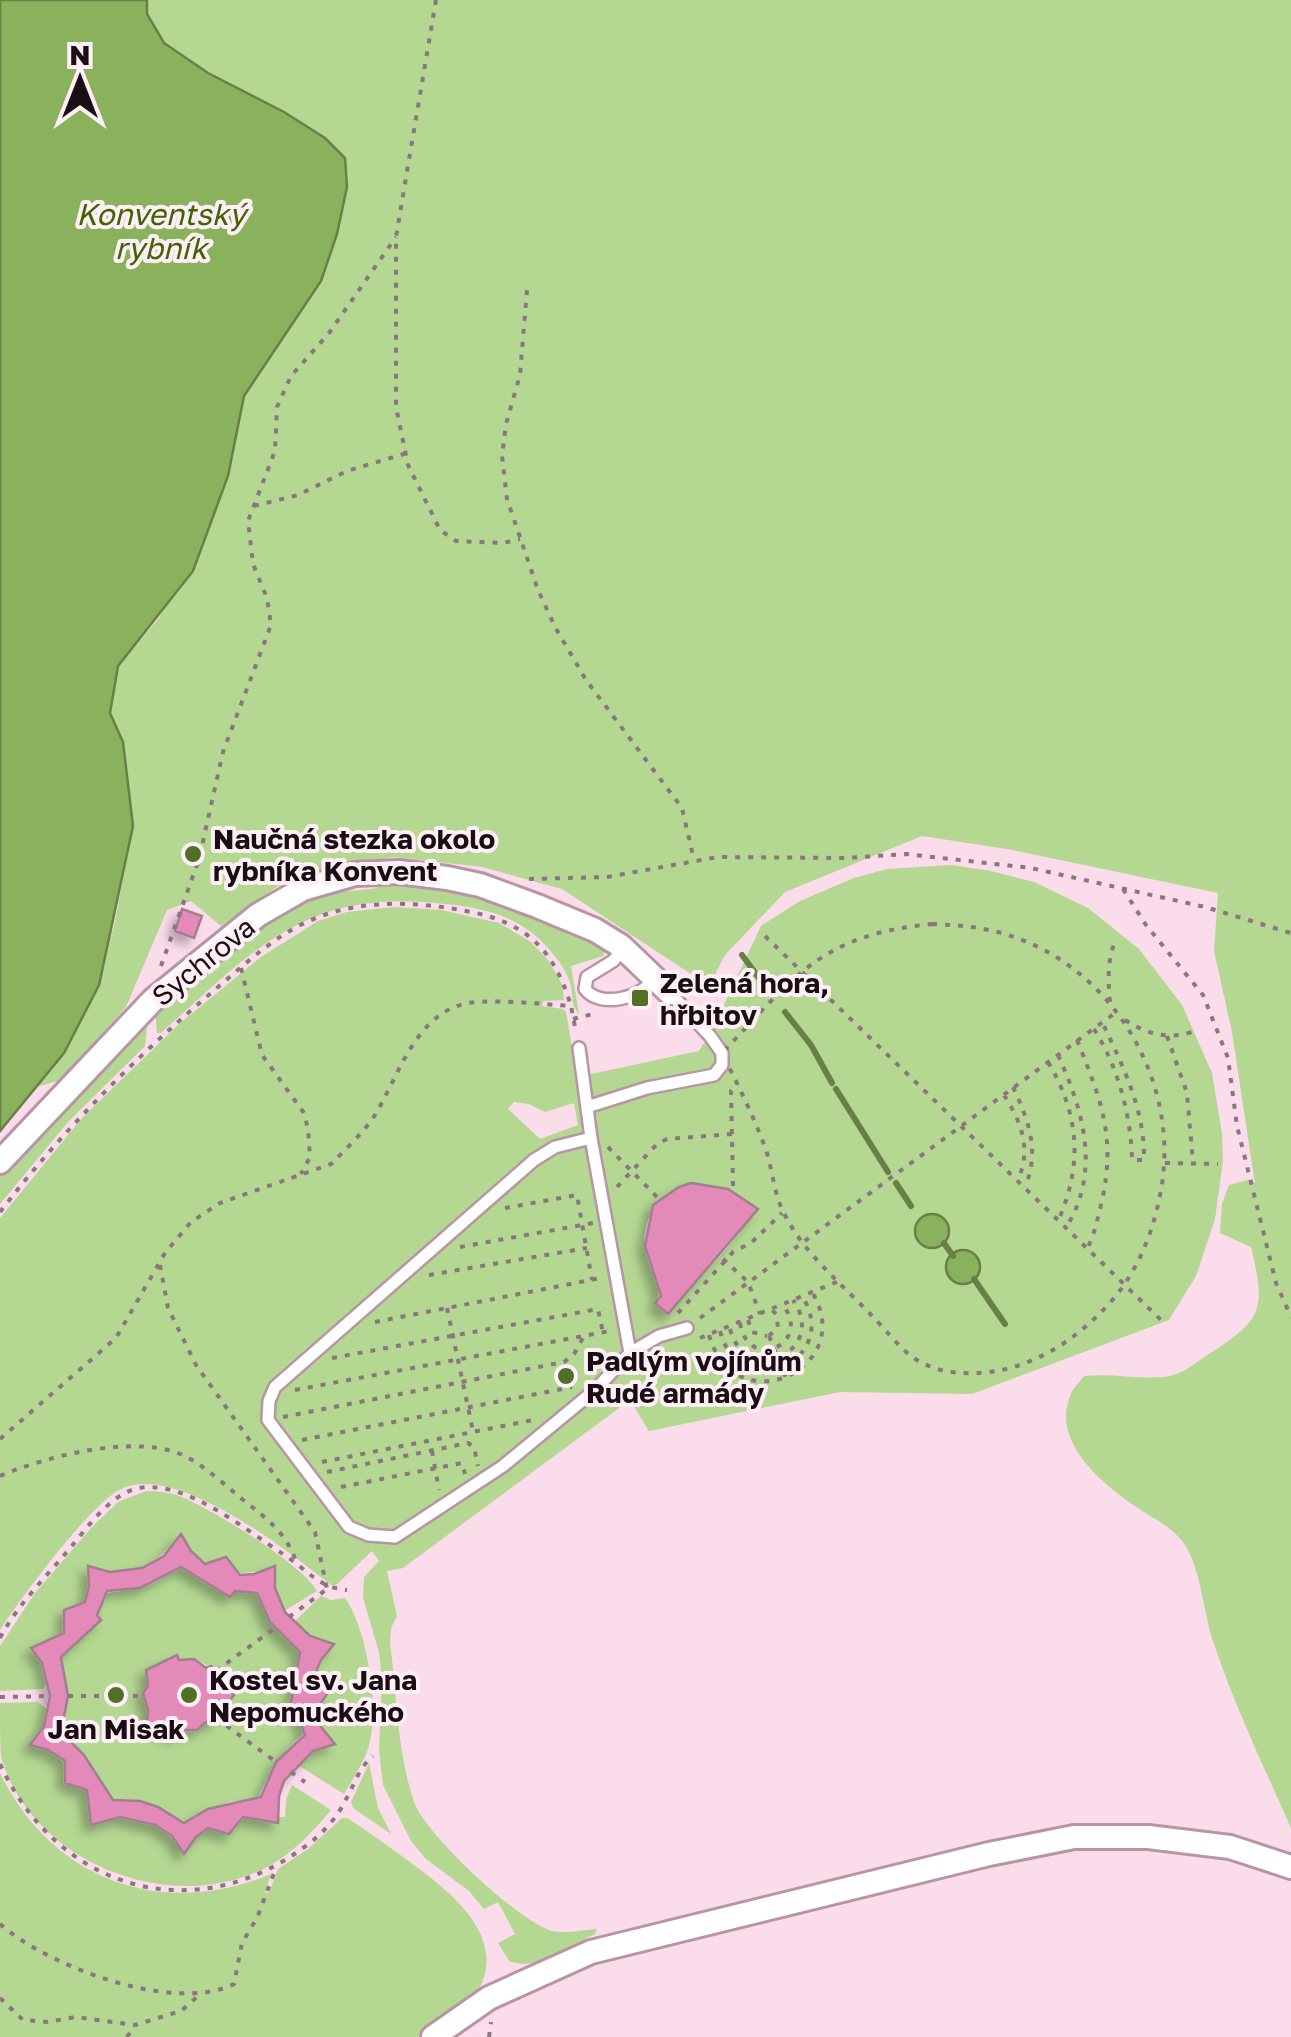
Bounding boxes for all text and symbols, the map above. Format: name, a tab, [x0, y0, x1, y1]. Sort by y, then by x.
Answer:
north arrow	[30, 30, 130, 130]
text: N	[69, 38, 91, 71]
water label: Konventský rybník	[76, 196, 250, 266]
place label: Naučná stezka okolo rybníka Konvent	[213, 822, 495, 887]
marker: Naučná stezka okolo rybníka Konvent	[182, 843, 204, 865]
street label: Sychrova	[145, 910, 261, 1012]
place label: Zelená hora, hřbitov	[660, 966, 829, 1031]
marker: Zelená hora, hřbitov	[629, 987, 651, 1009]
place label: Padlým vojínům Rudé armády	[586, 1344, 801, 1409]
marker: Padlým vojínům Rudé armády	[555, 1365, 577, 1387]
place label: Kostel sv. Jana Nepomuckého	[209, 1663, 417, 1728]
marker: Jan Misak	[105, 1684, 127, 1706]
marker: Kostel sv. Jana Nepomuckého	[178, 1684, 200, 1706]
place label: Jan Misak	[48, 1712, 184, 1745]

